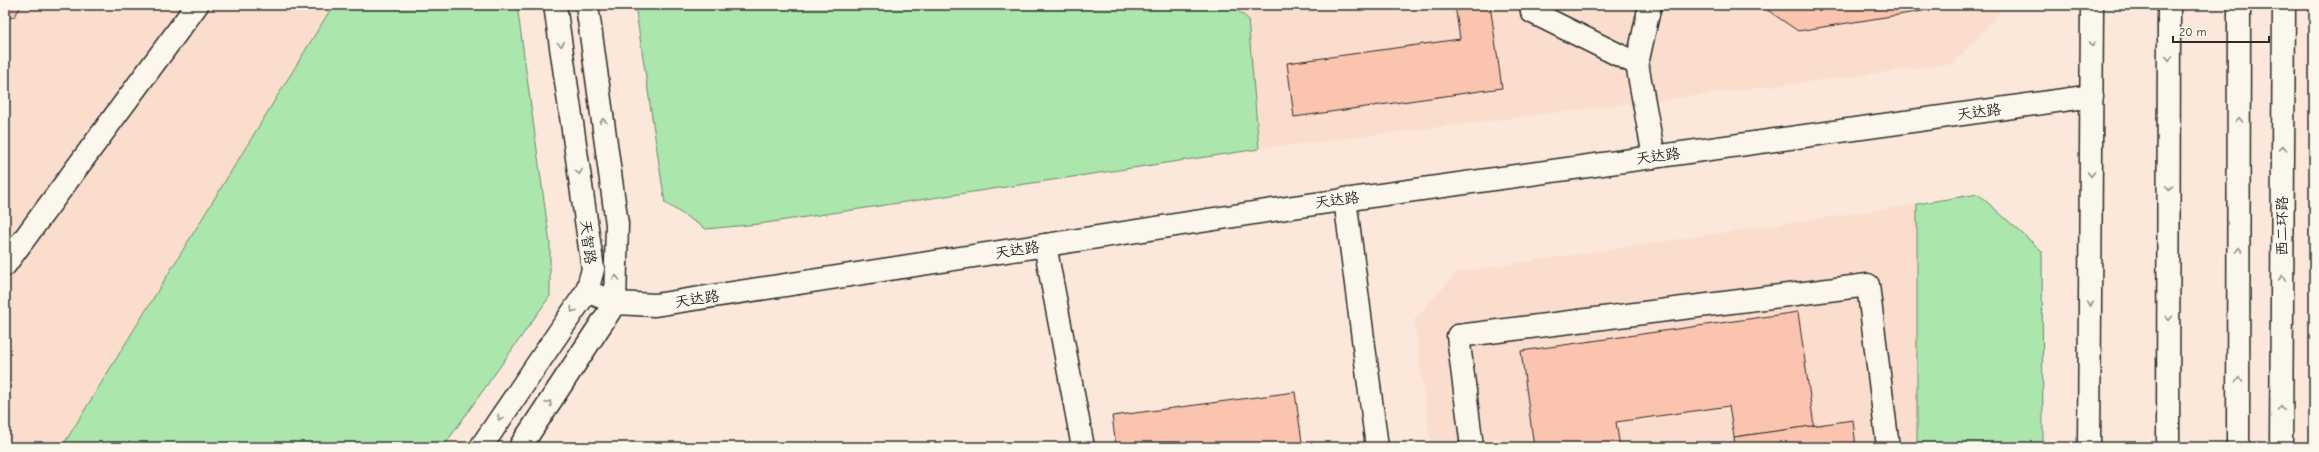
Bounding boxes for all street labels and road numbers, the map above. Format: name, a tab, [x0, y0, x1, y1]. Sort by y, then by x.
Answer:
street label: 天达路	[1955, 100, 2003, 124]
street label: 天达路	[1634, 144, 1682, 168]
street label: 天达路	[1313, 188, 1361, 212]
street label: 西二环路	[2273, 196, 2291, 256]
street label: 天智路	[576, 219, 600, 265]
street label: 天达路	[993, 238, 1041, 262]
street label: 天达路	[673, 287, 721, 311]

